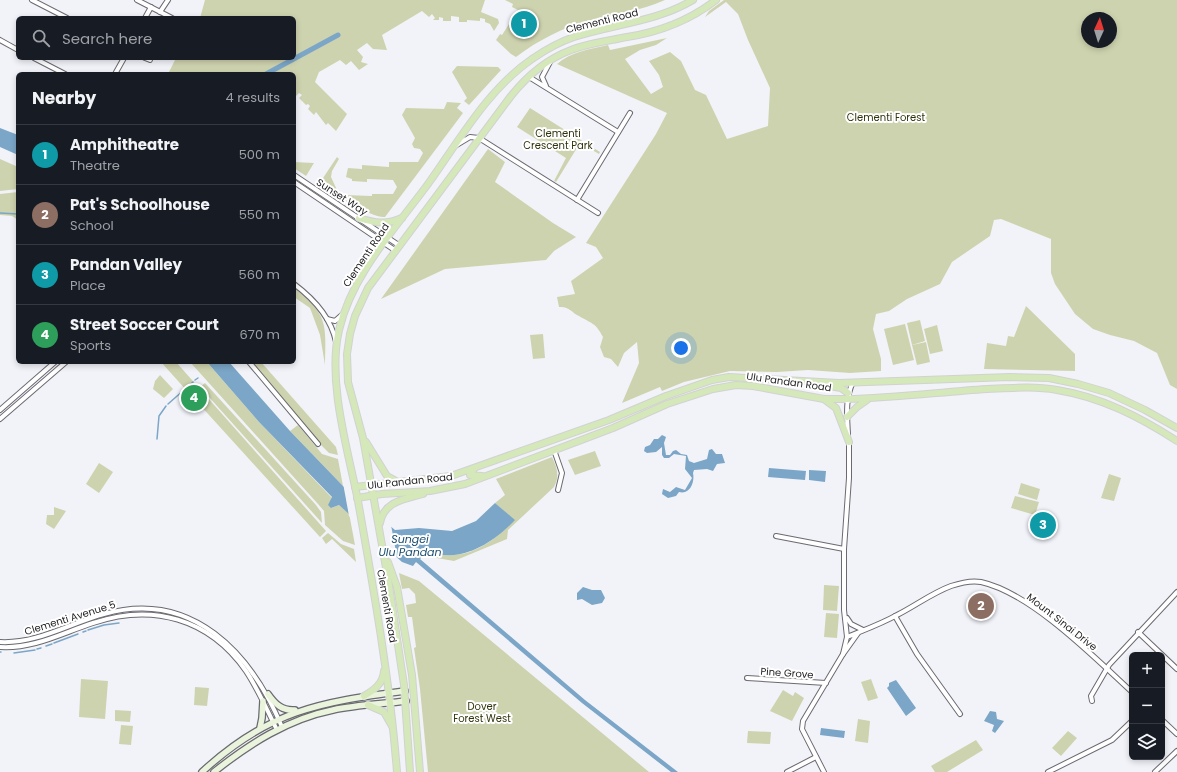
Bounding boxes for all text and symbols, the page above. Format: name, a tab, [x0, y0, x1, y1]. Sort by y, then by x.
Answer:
street label: Clementi Road	[564, 5, 640, 37]
pin: 1	[511, 9, 537, 39]
north arrow	[1081, 12, 1117, 48]
search box	[16, 16, 296, 60]
icon: search	[30, 27, 52, 49]
text: Search here	[62, 28, 152, 49]
text: Nearby	[32, 86, 96, 110]
text: 4 results	[226, 88, 280, 107]
park label: Clementi Forest	[847, 110, 925, 125]
park label: Clementi Crescent Park	[523, 126, 593, 153]
text: Amphitheatre	[70, 134, 179, 155]
text: 1	[43, 145, 47, 164]
text: 500 m	[239, 145, 280, 164]
text: Theatre	[70, 156, 120, 175]
street label: Sunset Way	[313, 175, 371, 219]
text: Pat's Schoolhouse	[70, 194, 210, 215]
text: 2	[41, 205, 49, 224]
text: 550 m	[239, 205, 280, 224]
text: School	[70, 216, 114, 235]
street label: Clementi Road	[339, 220, 393, 290]
text: Pandan Valley	[70, 254, 182, 275]
text: 3	[41, 265, 49, 284]
text: 560 m	[239, 265, 280, 284]
text: Place	[70, 276, 105, 295]
text: Street Soccer Court	[70, 314, 219, 335]
text: 4	[41, 325, 49, 344]
text: 670 m	[240, 325, 280, 344]
text: Sports	[70, 336, 111, 355]
your location	[671, 338, 691, 358]
street label: Ulu Pandan Road	[745, 369, 833, 395]
pin: 4	[181, 383, 207, 413]
street label: Ulu Pandan Road	[367, 469, 453, 493]
pin: 3	[1030, 510, 1056, 540]
water label: Sungei Ulu Pandan	[378, 531, 442, 560]
street label: Clementi Road	[373, 568, 401, 644]
street label: Mount Sinai Drive	[1024, 590, 1100, 654]
pin: 2	[968, 591, 994, 621]
street label: Clementi Avenue 5	[23, 597, 117, 639]
map controls	[1129, 652, 1165, 760]
button: +	[1129, 652, 1165, 688]
street label: Pine Grove	[760, 664, 814, 682]
button: −	[1129, 688, 1165, 724]
park label: Dover Forest West	[453, 699, 511, 726]
button: layers	[1129, 724, 1165, 760]

